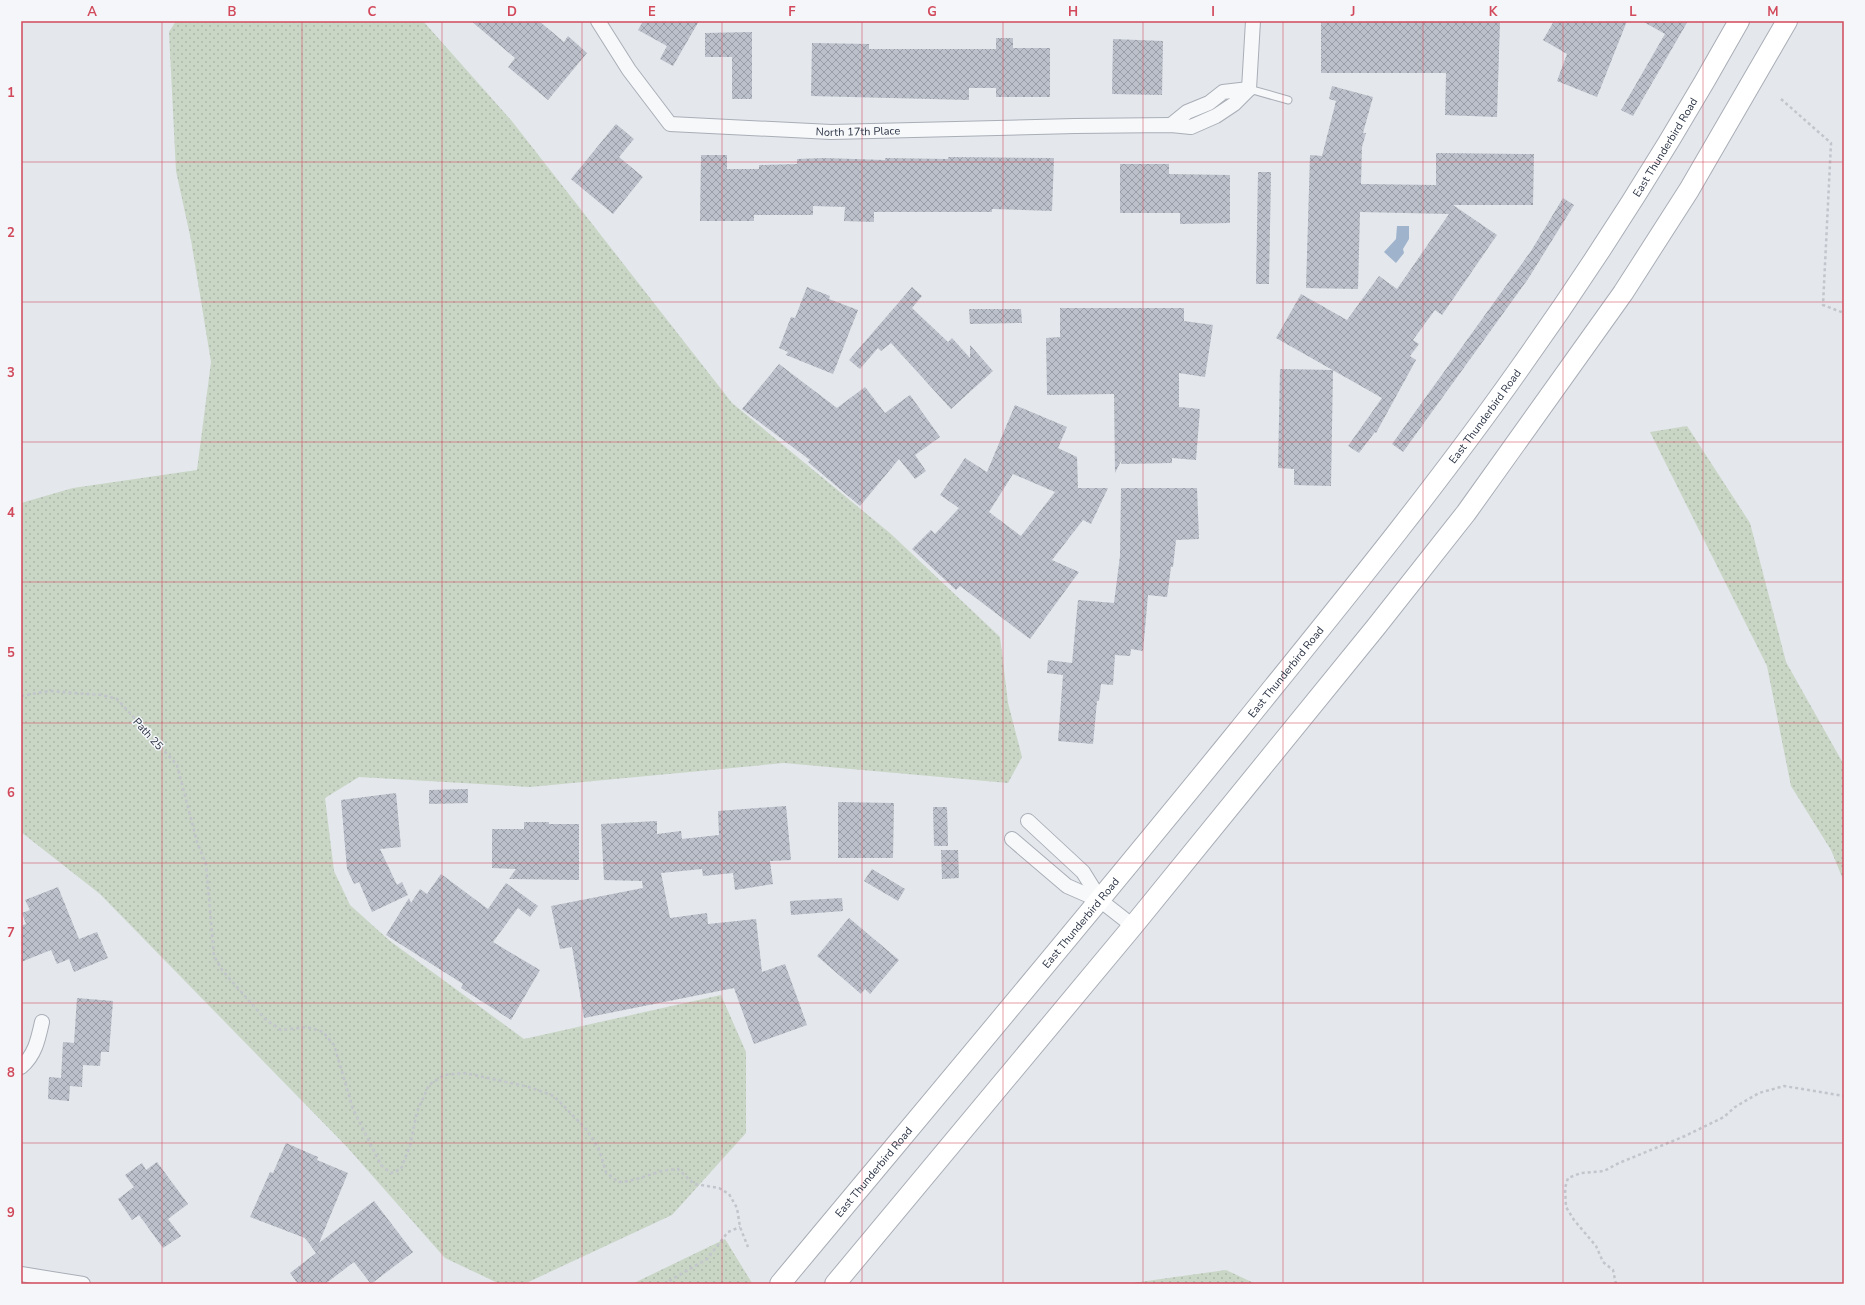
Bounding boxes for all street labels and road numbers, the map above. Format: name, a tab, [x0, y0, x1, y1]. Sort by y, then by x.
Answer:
street label: East Thunderbird Road	[1629, 95, 1701, 200]
street label: North 17th Place	[815, 123, 901, 140]
street label: East Thunderbird Road	[1445, 366, 1524, 466]
street label: East Thunderbird Road	[1244, 623, 1327, 721]
street label: Path 25	[129, 715, 167, 754]
street label: East Thunderbird Road	[1039, 874, 1123, 971]
street label: East Thunderbird Road	[831, 1123, 916, 1220]

